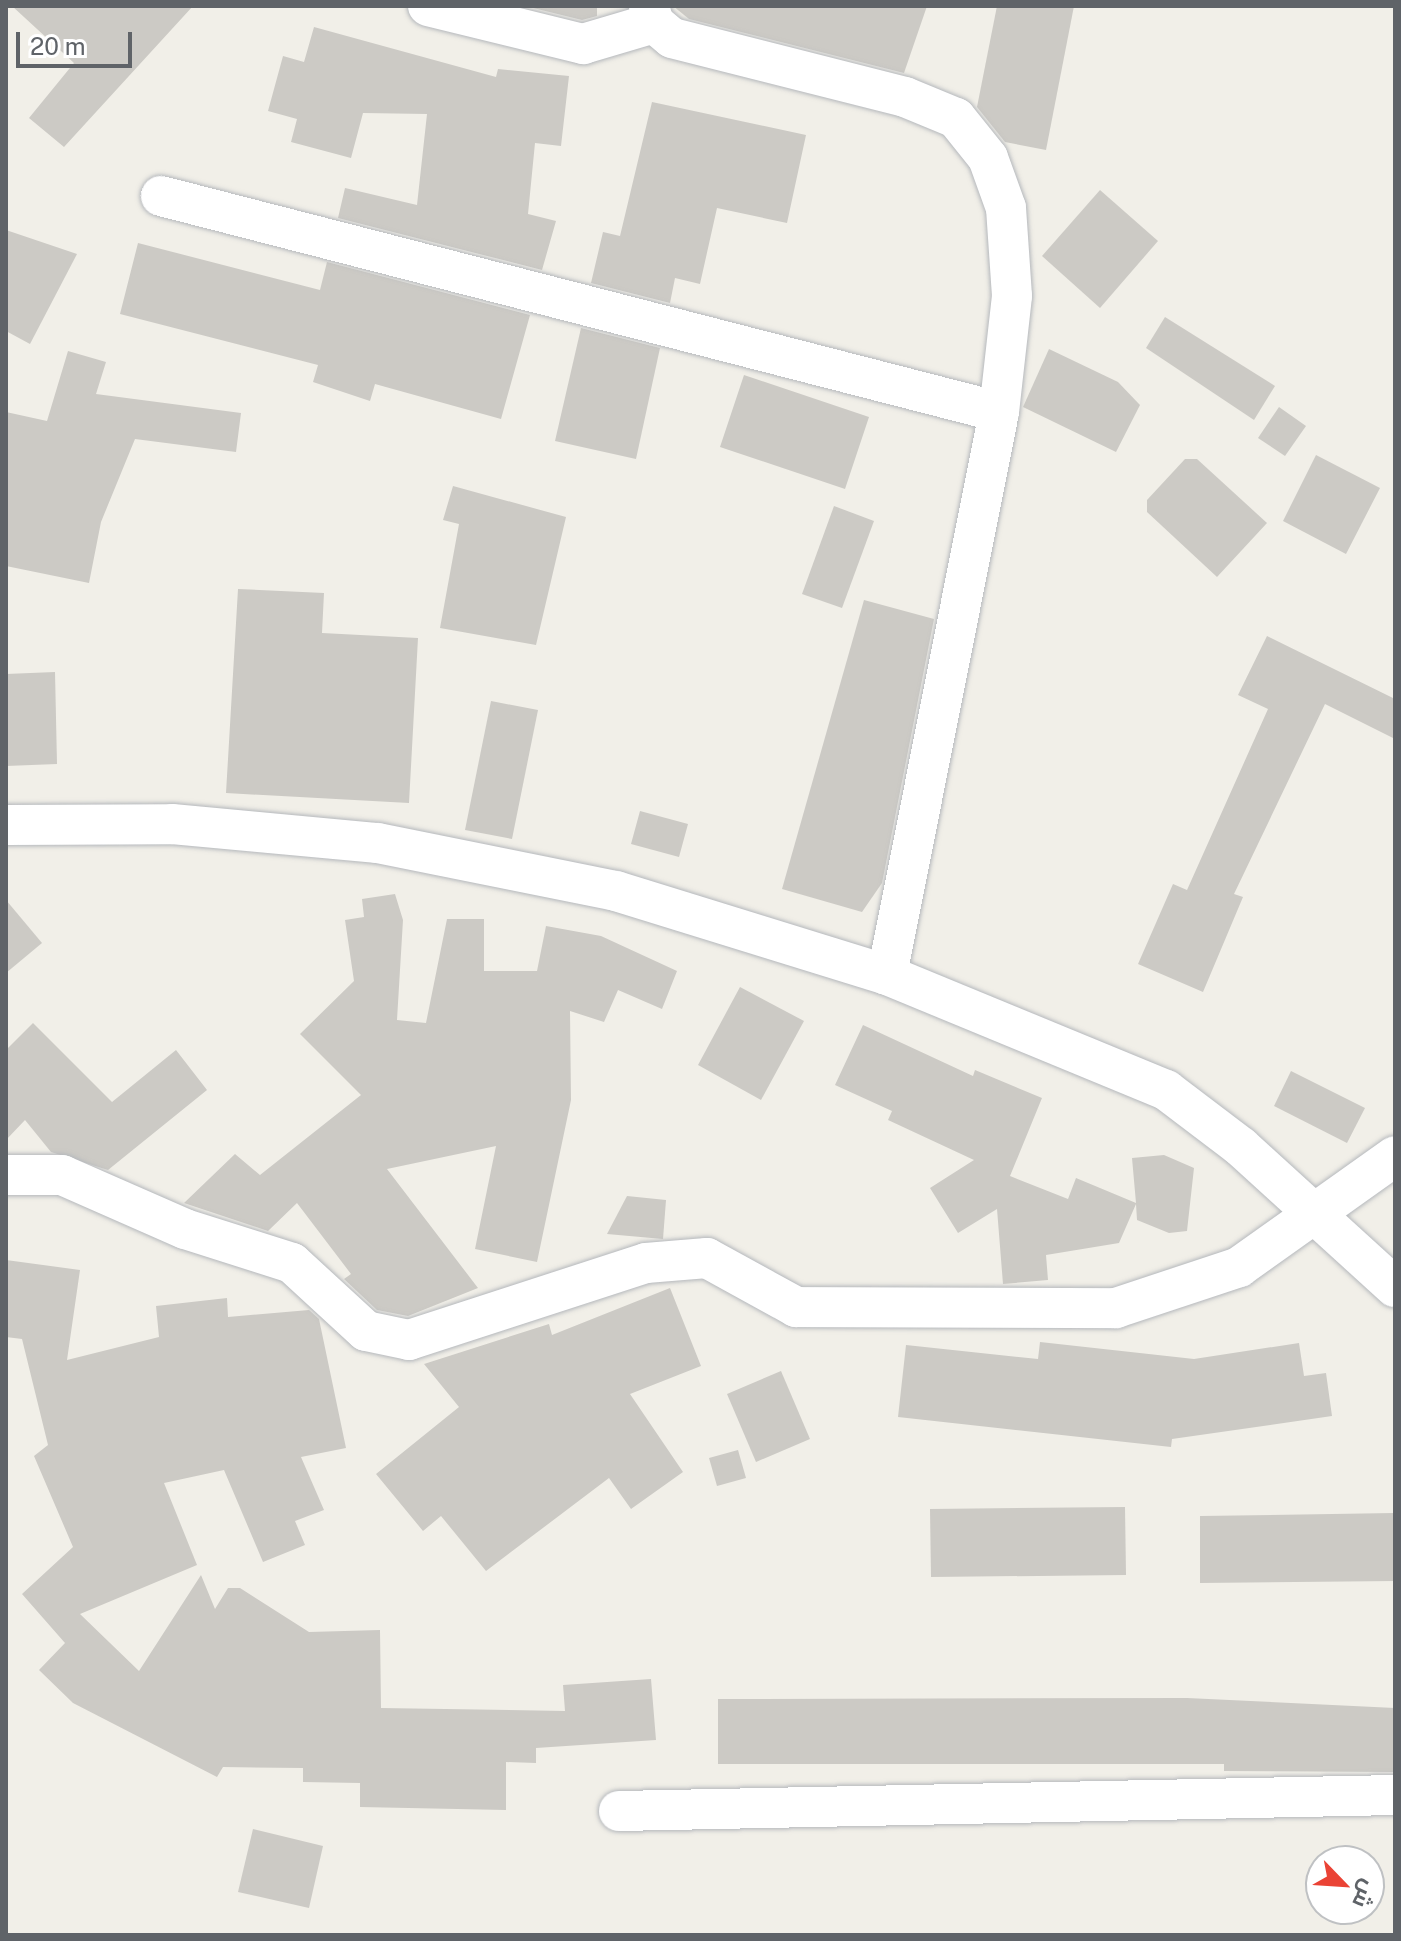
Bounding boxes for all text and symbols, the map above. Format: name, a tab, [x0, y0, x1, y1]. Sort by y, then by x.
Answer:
scale bar	[20, 16, 136, 66]
text: 20 m	[30, 32, 86, 60]
north arrow	[1305, 1845, 1385, 1925]
text: ش	[1347, 1876, 1383, 1913]

